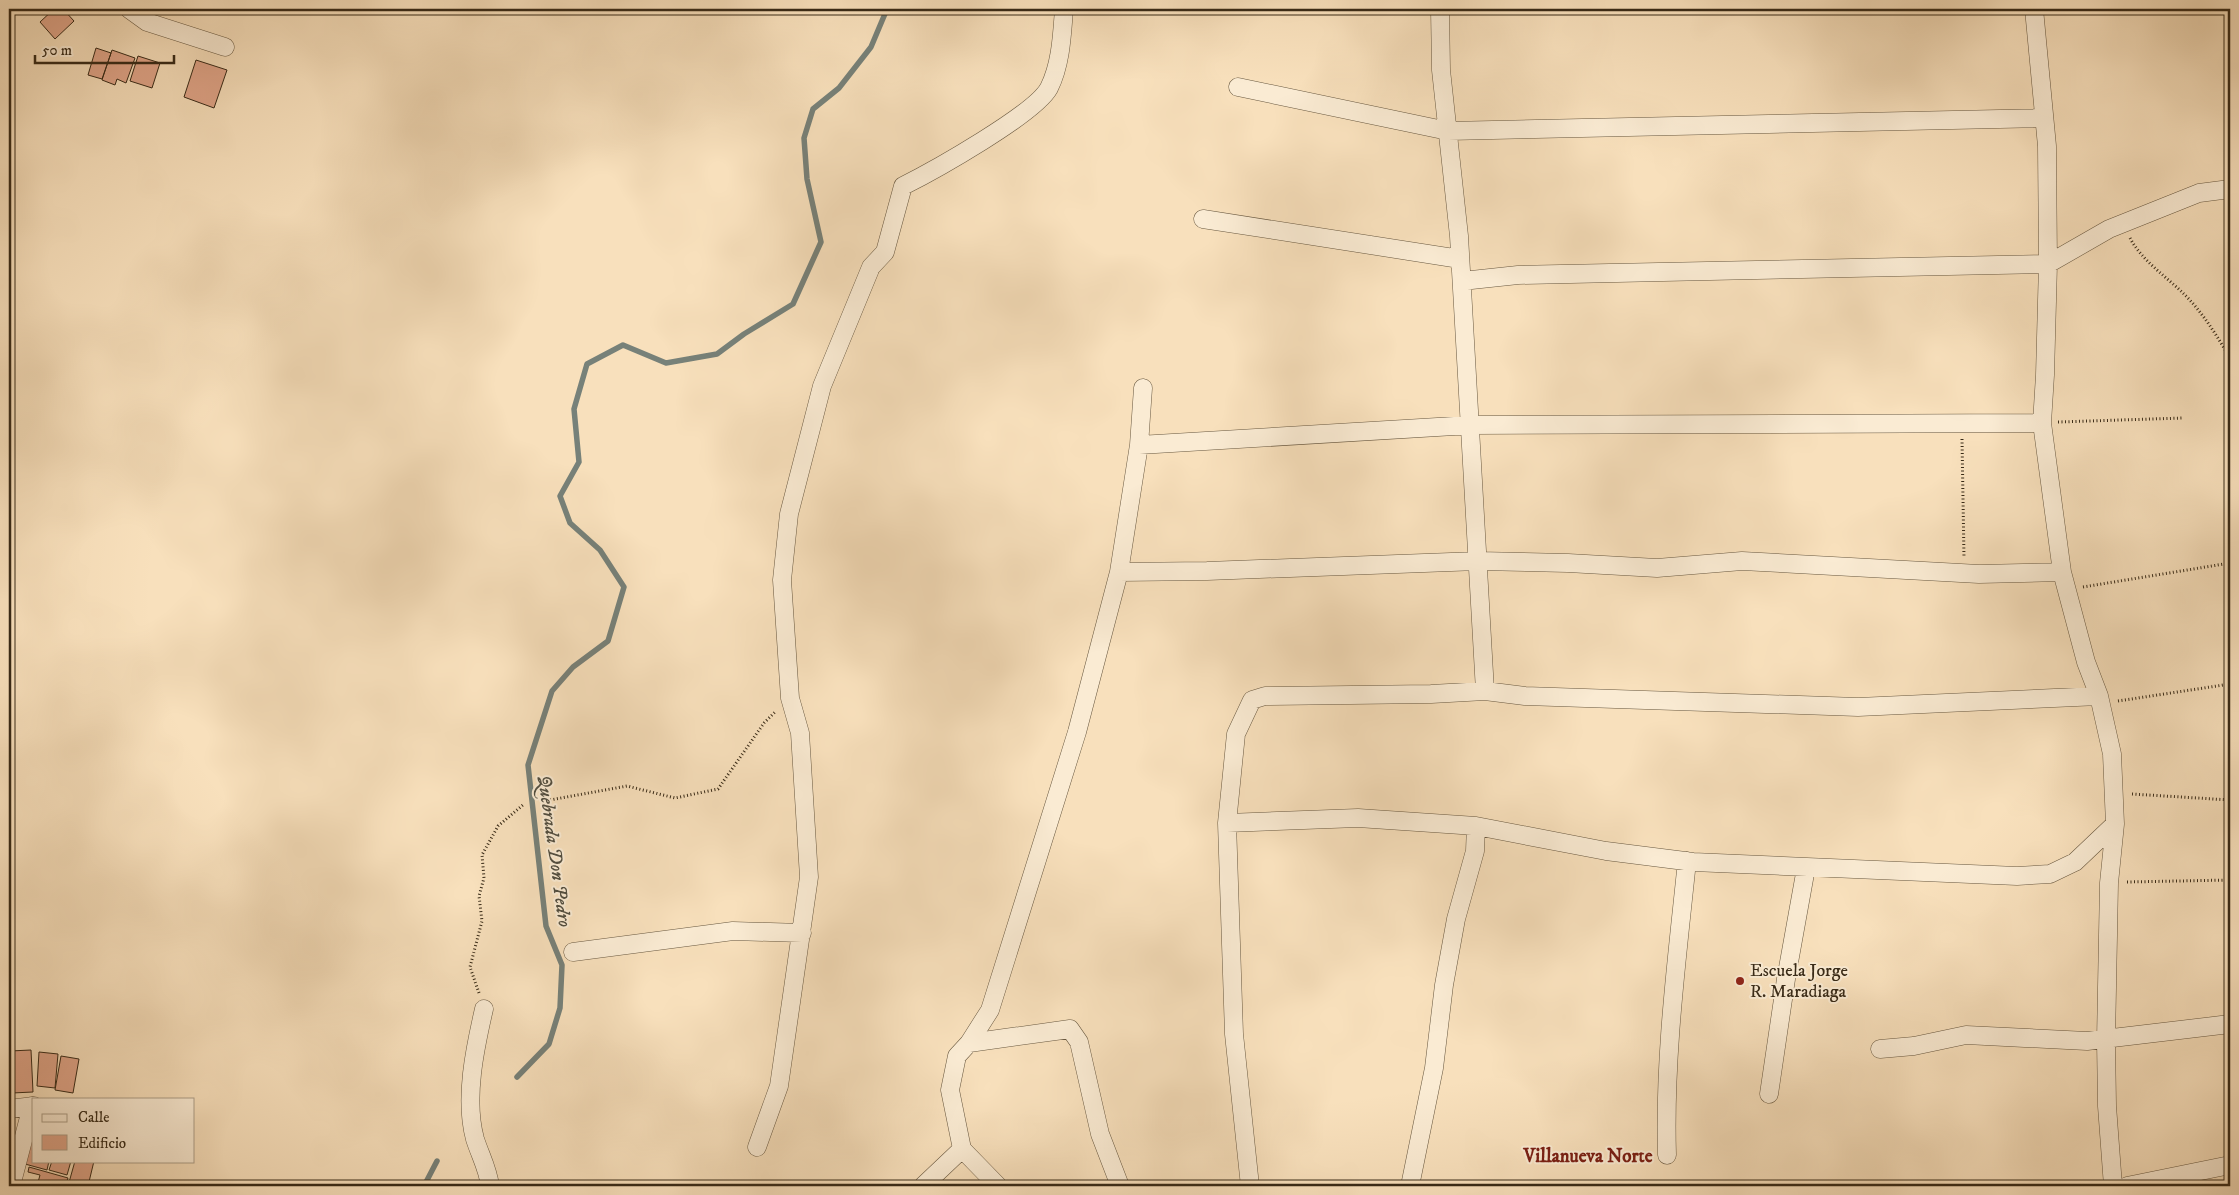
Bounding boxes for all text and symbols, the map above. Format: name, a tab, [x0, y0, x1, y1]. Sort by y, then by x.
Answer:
scale bar	[35, 32, 174, 64]
text: 50 m	[42, 41, 72, 60]
water label: Quebrada Don Pedro	[532, 773, 576, 929]
place label: Escuela Jorge R. Maradiaga	[1750, 960, 1848, 1003]
marker: Escuela Jorge R. Maradiaga	[1734, 975, 1746, 987]
legend	[32, 1098, 195, 1162]
text: Calle	[78, 1108, 110, 1127]
text: Edificio	[78, 1134, 126, 1153]
district label: Villanueva Norte	[1522, 1145, 1653, 1168]

